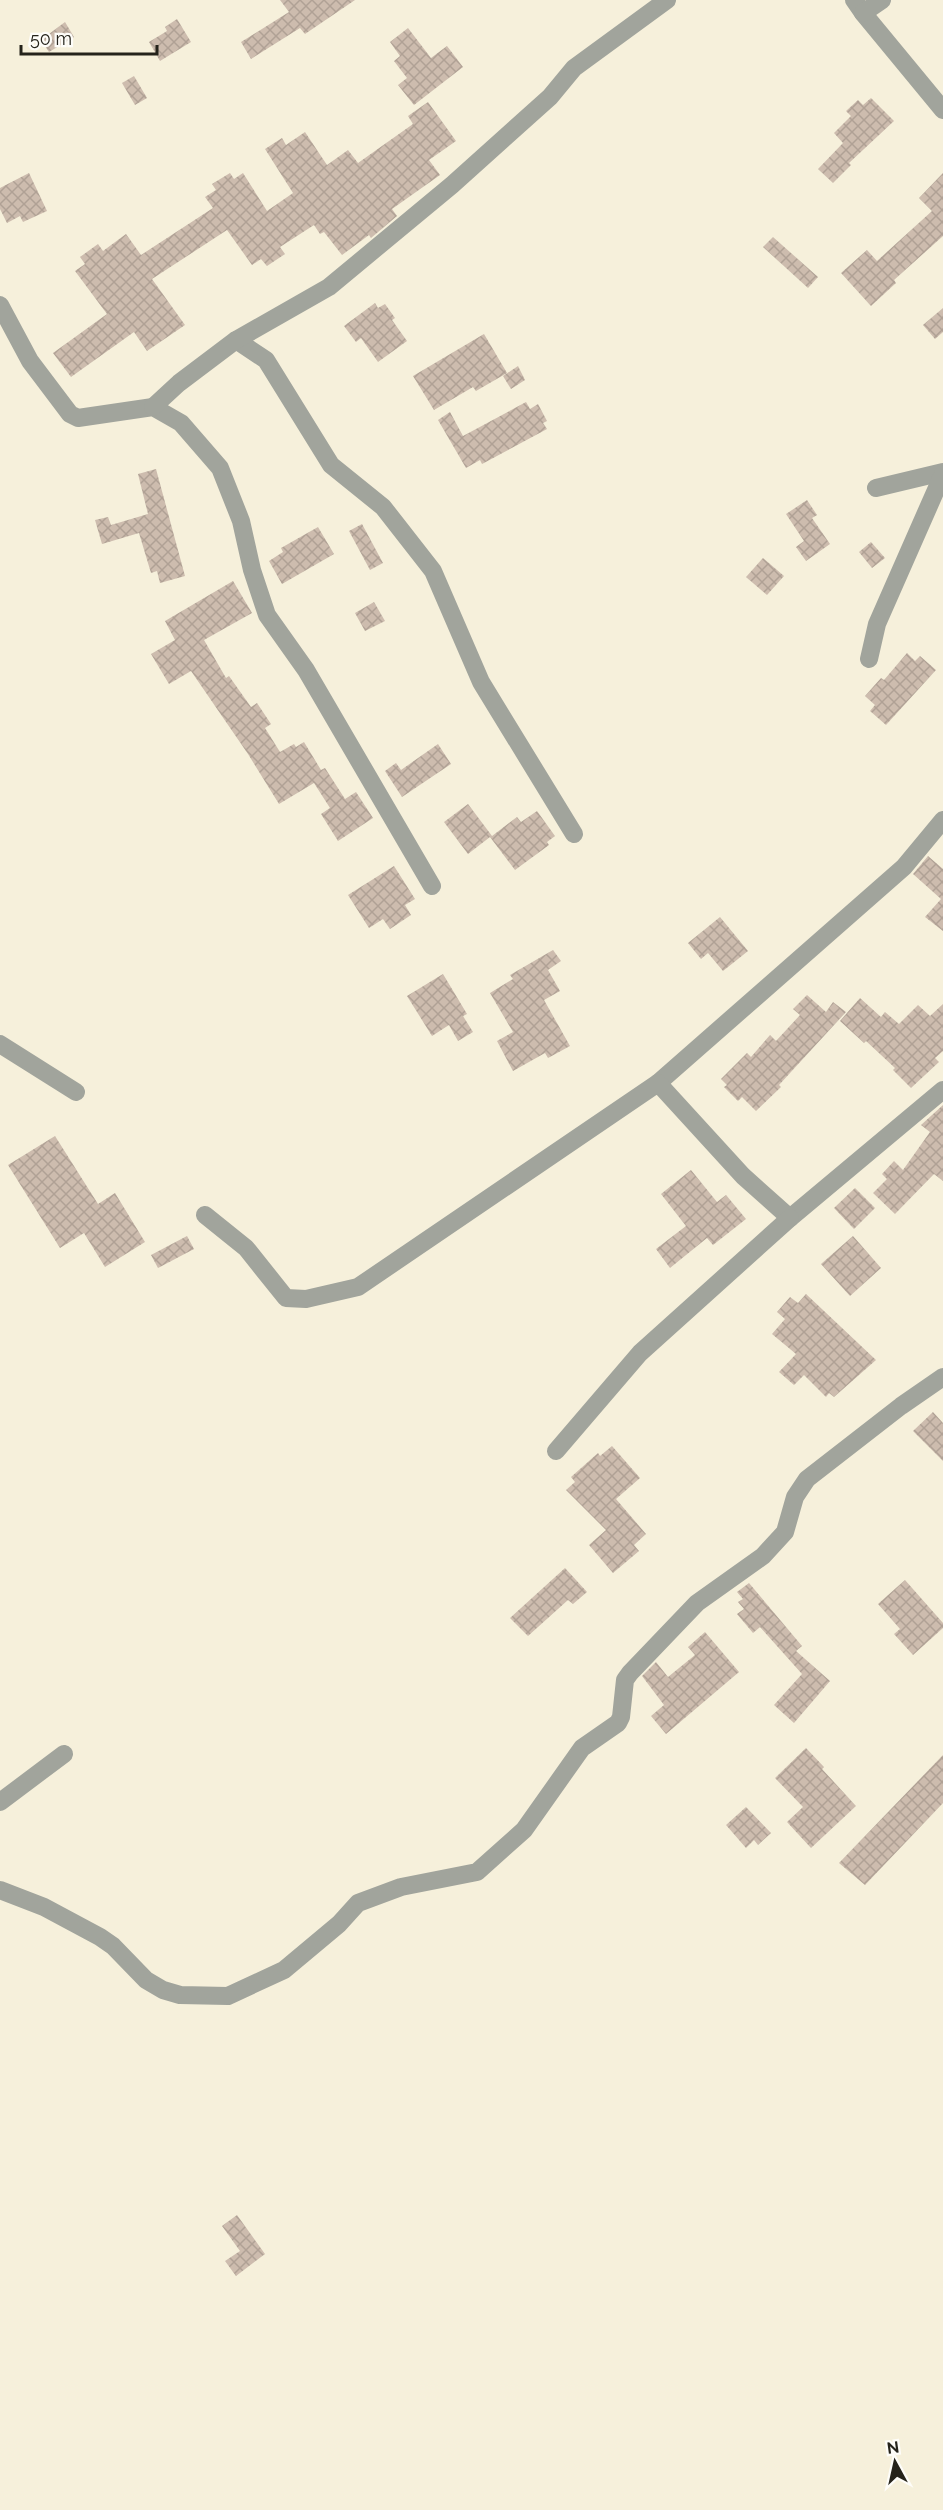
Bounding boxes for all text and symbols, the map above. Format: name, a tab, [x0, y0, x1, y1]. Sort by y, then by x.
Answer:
scale bar	[21, 18, 158, 56]
text: 50 m	[30, 28, 72, 49]
north arrow	[865, 2432, 925, 2492]
text: N	[886, 2437, 900, 2458]

